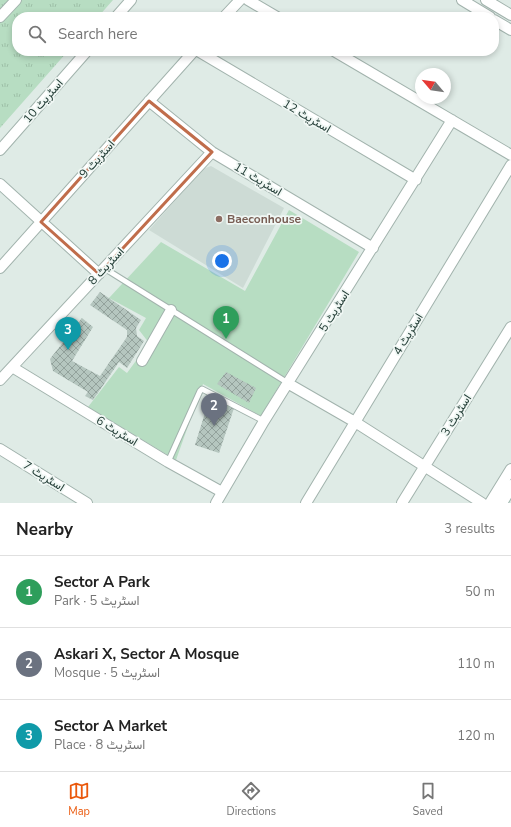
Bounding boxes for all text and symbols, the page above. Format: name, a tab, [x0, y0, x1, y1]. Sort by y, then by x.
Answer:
search box	[12, 12, 499, 56]
icon: search	[26, 23, 48, 45]
text: Search here	[58, 24, 138, 44]
north arrow	[415, 68, 451, 104]
street label: اسٹریٹ 10	[19, 76, 67, 126]
street label: اسٹریٹ 12	[280, 95, 334, 137]
street label: اسٹریٹ 9	[76, 137, 118, 181]
street label: اسٹریٹ 11	[231, 158, 285, 200]
place label: Baeconhouse	[227, 211, 302, 227]
marker: Baeconhouse	[214, 214, 224, 224]
street label: اسٹریٹ 8	[84, 244, 128, 288]
your location	[212, 251, 232, 271]
street label: اسٹریٹ 5	[315, 287, 353, 335]
pin: 1	[213, 306, 239, 339]
street label: اسٹریٹ 4	[389, 310, 427, 358]
pin: 3	[55, 317, 81, 350]
street label: اسٹریٹ 3	[437, 391, 475, 439]
pin: 2	[201, 393, 227, 426]
street label: اسٹریٹ 6	[93, 412, 141, 450]
street label: اسٹریٹ 7	[20, 457, 68, 495]
text: Nearby	[16, 518, 73, 541]
text: 3 results	[444, 520, 495, 538]
text: Sector A Park	[54, 572, 150, 592]
text: 1	[25, 583, 33, 601]
text: 50 m	[465, 583, 495, 601]
text: Park · اسٹریٹ 5	[54, 592, 140, 610]
text: Askari X, Sector A Mosque	[54, 644, 239, 664]
text: 2	[25, 655, 33, 673]
text: 110 m	[457, 655, 495, 673]
text: Mosque · اسٹریٹ 5	[54, 664, 160, 682]
text: Sector A Market	[54, 716, 167, 736]
text: 3	[25, 727, 33, 745]
text: 120 m	[457, 727, 495, 745]
text: Place · اسٹریٹ 8	[54, 736, 145, 754]
tab: Map	[68, 780, 90, 819]
tab: Directions	[226, 780, 276, 819]
tab: Saved	[412, 780, 443, 819]

